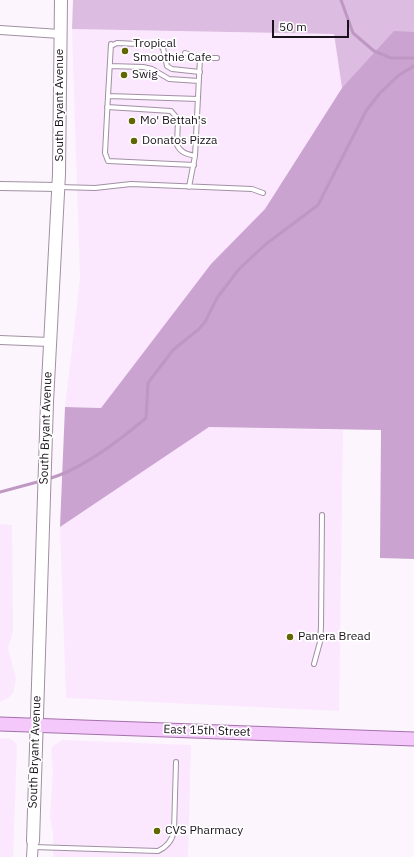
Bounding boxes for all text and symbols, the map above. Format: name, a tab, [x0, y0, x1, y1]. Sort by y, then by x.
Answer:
scale bar	[274, 12, 351, 38]
text: 50 m	[279, 19, 307, 34]
place label: Tropical Smoothie Cafe	[133, 37, 212, 65]
marker: Tropical Smoothie Cafe	[120, 46, 130, 56]
street label: South Bryant Avenue	[53, 49, 67, 161]
place label: Swig	[132, 68, 158, 82]
marker: Swig	[119, 70, 129, 80]
place label: Mo' Bettah's	[140, 114, 206, 128]
marker: Mo' Bettah's	[127, 116, 137, 126]
place label: Donatos Pizza	[142, 134, 217, 148]
marker: Donatos Pizza	[129, 136, 139, 146]
street label: South Bryant Avenue	[37, 371, 55, 485]
place label: Panera Bread	[298, 630, 371, 644]
marker: Panera Bread	[285, 632, 295, 642]
street label: South Bryant Avenue	[26, 695, 44, 809]
street label: East 15th Street	[163, 722, 251, 740]
place label: CVS Pharmacy	[165, 824, 243, 838]
marker: CVS Pharmacy	[152, 826, 162, 836]

